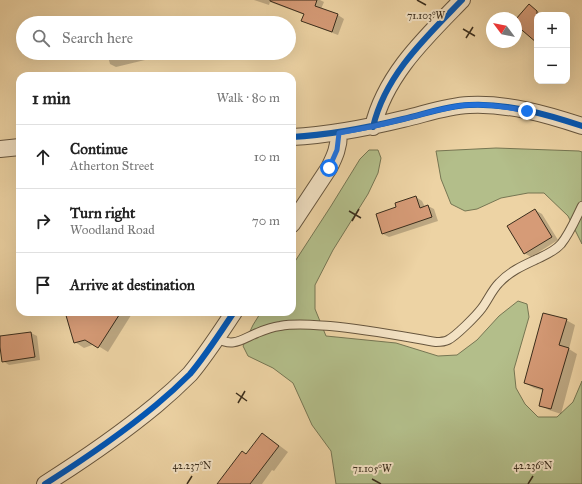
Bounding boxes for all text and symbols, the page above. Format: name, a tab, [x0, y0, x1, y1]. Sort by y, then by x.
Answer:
text: 71.103°W	[407, 10, 446, 22]
north arrow	[486, 12, 522, 48]
map controls	[534, 12, 570, 84]
button: +	[534, 12, 570, 48]
search box	[16, 16, 296, 60]
icon: search	[30, 27, 52, 49]
text: Search here	[62, 29, 133, 47]
button: −	[534, 48, 570, 84]
text: 1 min	[32, 88, 71, 109]
text: Walk · 80 m	[217, 90, 280, 106]
route end	[518, 102, 536, 120]
text: Continue	[70, 140, 128, 158]
icon: ahead	[32, 146, 54, 168]
text: 10 m	[254, 149, 280, 165]
text: Atherton Street	[70, 158, 154, 174]
route start	[320, 159, 338, 177]
text: Turn right	[70, 204, 135, 222]
icon: right	[32, 210, 54, 232]
text: 70 m	[252, 213, 280, 229]
text: Woodland Road	[70, 222, 155, 238]
icon: arrive	[32, 274, 54, 296]
text: Arrive at destination	[70, 276, 195, 294]
text: 42.237°N	[172, 460, 212, 472]
text: 42.236°N	[514, 460, 553, 472]
text: 71.105°W	[353, 463, 392, 475]

